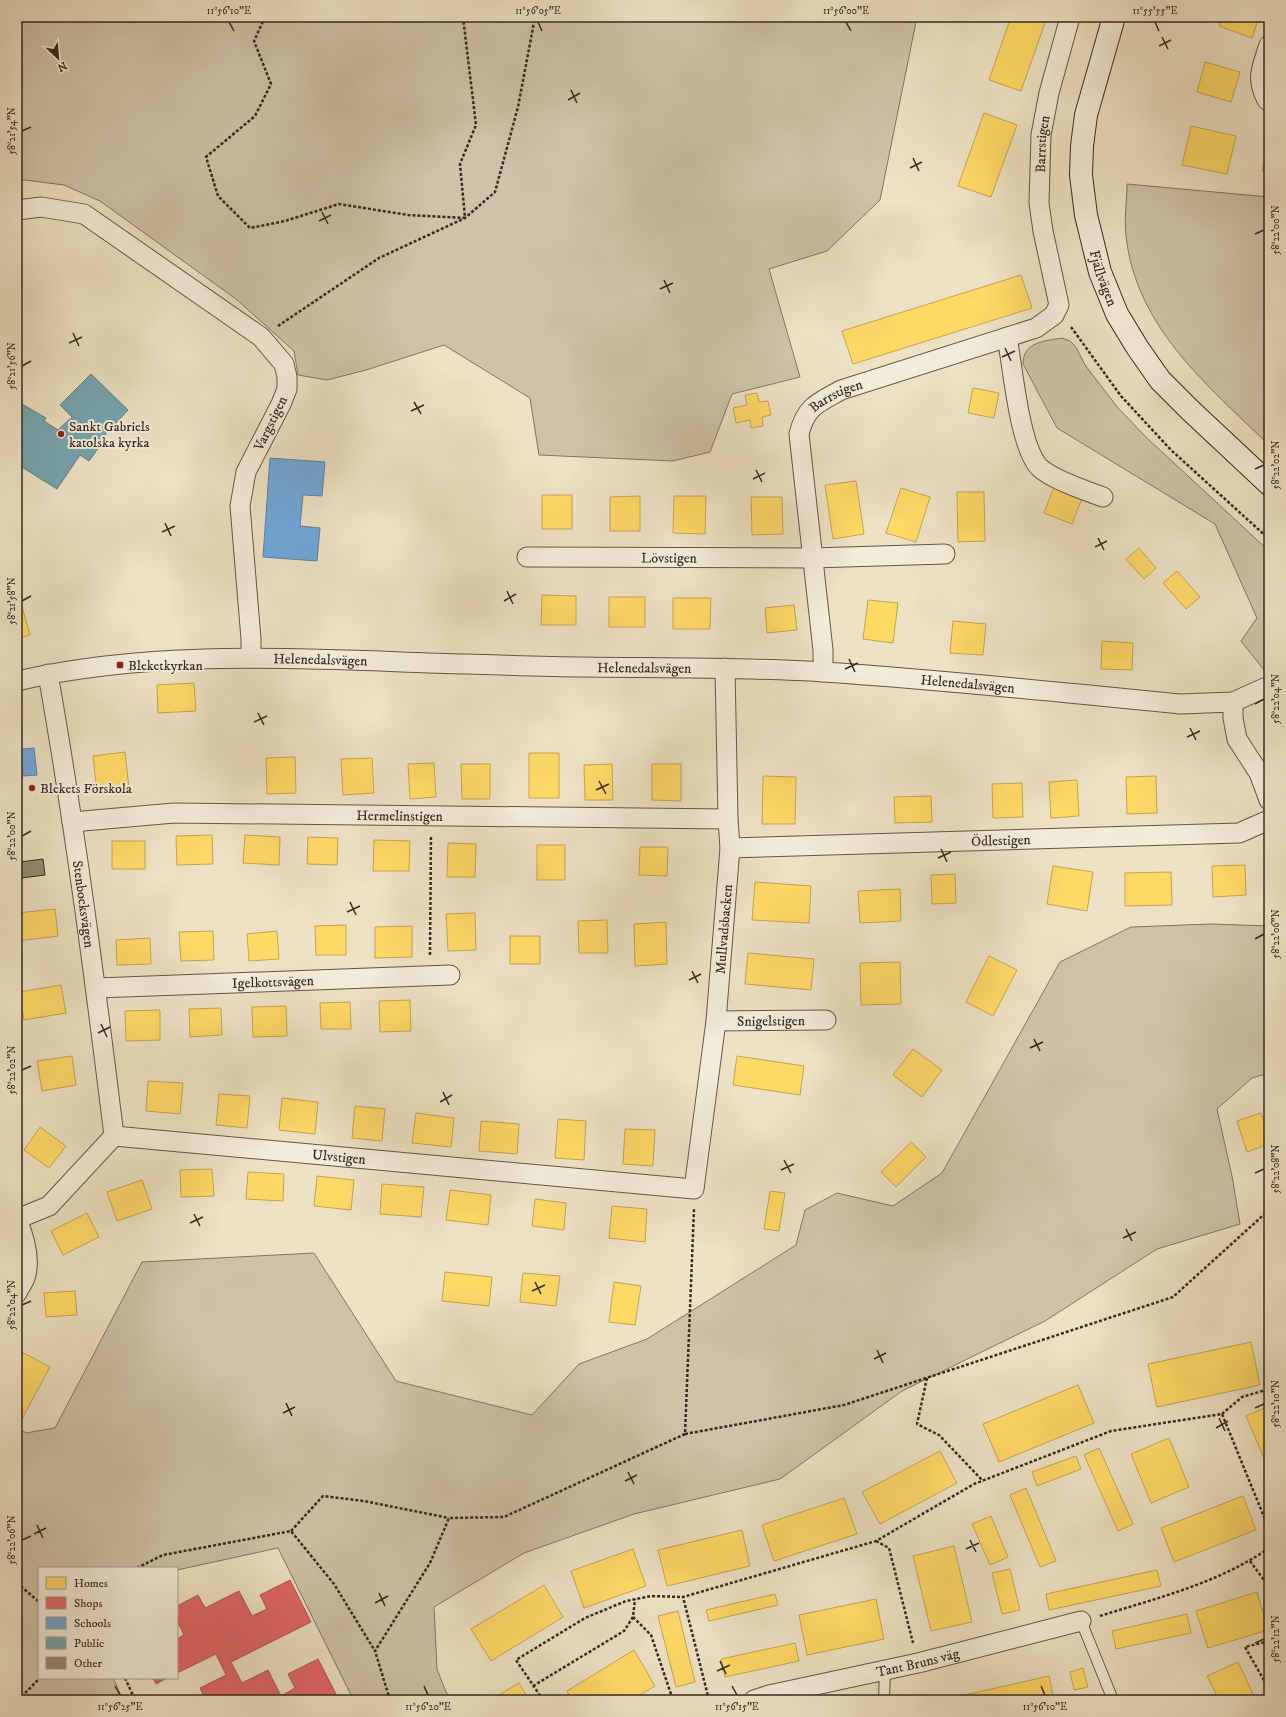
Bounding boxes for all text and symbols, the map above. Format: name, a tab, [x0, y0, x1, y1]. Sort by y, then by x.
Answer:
text: 11°56'10"E	[207, 5, 251, 17]
text: 11°56'05"E	[515, 5, 561, 17]
text: 11°56'00"E	[823, 5, 869, 17]
text: 11°55'55"E	[1132, 5, 1178, 17]
north arrow	[38, 38, 78, 78]
text: N	[55, 58, 69, 74]
text: 58°21'54"N	[6, 107, 18, 155]
street label: Barrstigen	[1032, 113, 1055, 173]
text: 58°22'00"N	[1270, 205, 1282, 255]
street label: Fjällvägen	[1085, 248, 1121, 310]
text: 58°21'56"N	[6, 342, 18, 390]
street label: Barrstigen	[806, 375, 866, 417]
street label: Vargstigen	[250, 393, 292, 455]
place label: Sankt Gabriels katolska kyrka	[69, 418, 150, 452]
marker: Sankt Gabriels katolska kyrka	[56, 429, 66, 439]
text: 58°22'02"N	[1270, 441, 1282, 490]
street label: Lövstigen	[641, 549, 698, 568]
text: 58°21'58"N	[6, 577, 18, 625]
street label: Helenedalsvägen	[273, 650, 369, 671]
place label: Bleketkyrkan	[128, 657, 203, 675]
street label: Helenedalsvägen	[597, 659, 692, 678]
marker: Bleketkyrkan	[115, 660, 125, 670]
street label: Helenedalsvägen	[920, 671, 1016, 698]
text: 58°22'04"N	[1270, 674, 1282, 724]
place label: Blekets Förskola	[40, 780, 132, 798]
marker: Blekets Förskola	[27, 783, 37, 793]
street label: Hermelinstigen	[356, 807, 444, 826]
text: 58°22'00"N	[6, 811, 18, 861]
street label: Ödlestigen	[971, 831, 1032, 851]
street label: Stenbocksvägen	[68, 859, 98, 950]
street label: Mullvadsbacken	[712, 883, 737, 975]
text: 58°22'06"N	[1270, 909, 1282, 959]
street label: Igelkottsvägen	[232, 972, 315, 993]
street label: Snigelstigen	[737, 1012, 806, 1031]
text: 58°22'02"N	[6, 1046, 18, 1095]
text: 58°22'08"N	[1270, 1144, 1282, 1194]
street label: Ulvstigen	[311, 1146, 367, 1169]
text: 58°22'04"N	[6, 1280, 18, 1330]
text: 58°22'10"N	[1270, 1380, 1282, 1428]
text: 58°22'06"N	[6, 1515, 18, 1565]
legend	[38, 1567, 178, 1679]
text: Homes	[74, 1576, 108, 1591]
text: Shops	[74, 1596, 102, 1611]
text: 58°22'12"N	[1270, 1615, 1282, 1663]
text: Schools	[74, 1616, 111, 1631]
text: Public	[74, 1636, 104, 1651]
street label: Tant Bruns väg	[875, 1645, 962, 1682]
text: Other	[74, 1656, 103, 1671]
text: 11°56'25"E	[97, 1701, 143, 1713]
text: 11°56'20"E	[405, 1701, 451, 1713]
text: 11°56'15"E	[715, 1701, 759, 1713]
text: 11°56'10"E	[1023, 1701, 1067, 1713]

